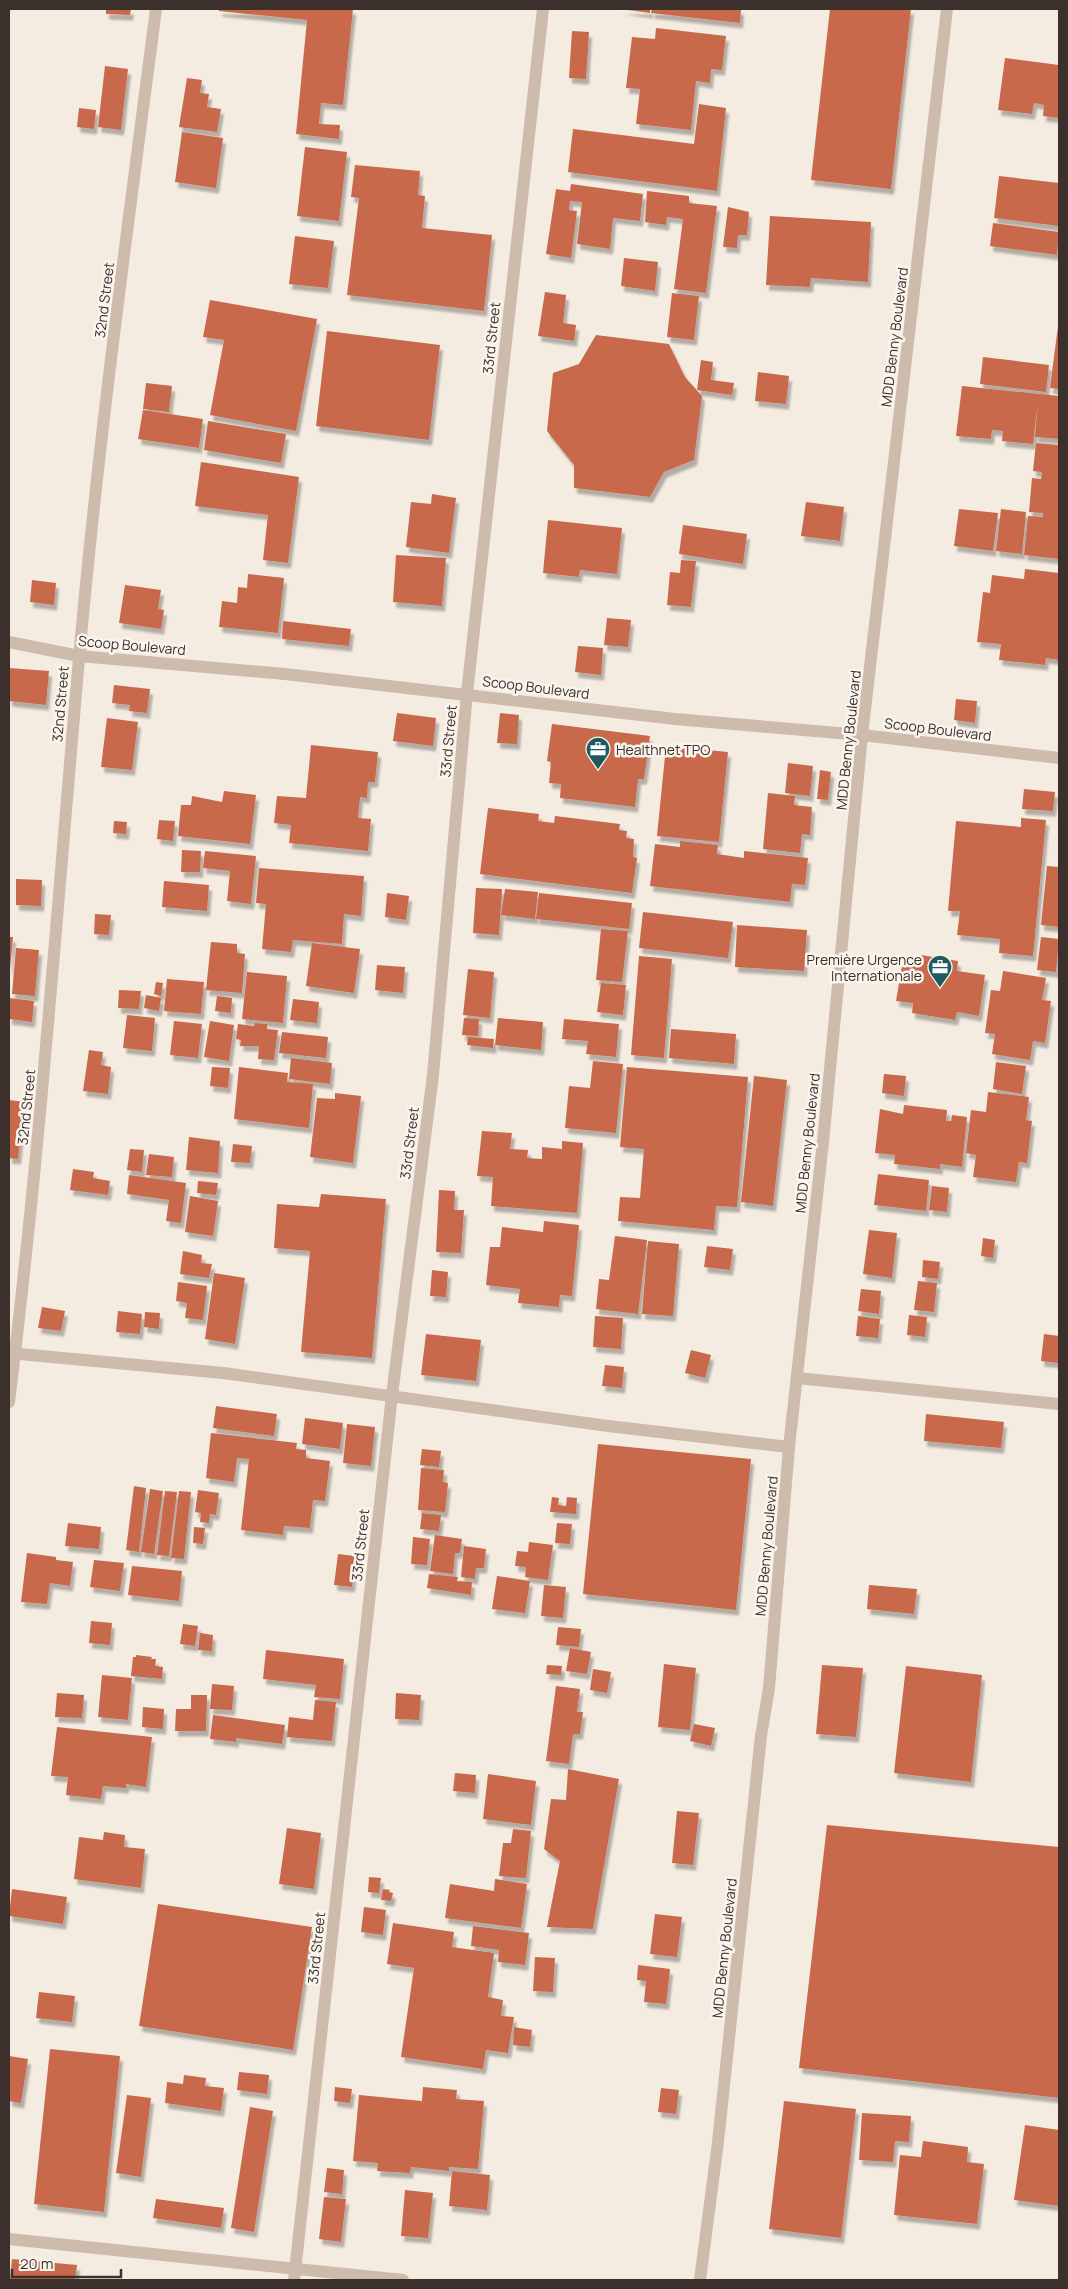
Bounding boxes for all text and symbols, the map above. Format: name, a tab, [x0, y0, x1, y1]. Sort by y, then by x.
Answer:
street label: 32nd Street	[90, 261, 118, 339]
street label: MDD Benny Boulevard	[876, 266, 912, 408]
street label: 33rd Street	[478, 301, 504, 375]
street label: Scoop Boulevard	[77, 631, 187, 659]
street label: 32nd Street	[47, 665, 73, 743]
street label: MDD Benny Boulevard	[831, 669, 865, 811]
street label: Scoop Boulevard	[481, 671, 591, 703]
street label: 33rd Street	[435, 704, 461, 778]
street label: Scoop Boulevard	[883, 713, 993, 745]
office icon: Healthnet TPO	[585, 736, 611, 770]
place label: Healthnet TPO	[616, 740, 710, 759]
place label: Première Urgence Internationale	[807, 950, 922, 985]
office icon: Première Urgence Internationale	[927, 954, 953, 988]
street label: 32nd Street	[13, 1068, 39, 1146]
street label: MDD Benny Boulevard	[790, 1072, 824, 1214]
street label: 33rd Street	[395, 1105, 423, 1180]
street label: MDD Benny Boulevard	[750, 1475, 782, 1617]
street label: 33rd Street	[347, 1508, 373, 1582]
street label: MDD Benny Boulevard	[707, 1877, 741, 2019]
street label: 33rd Street	[303, 1911, 329, 1985]
scale bar	[12, 2246, 121, 2278]
text: 20 m	[20, 2253, 53, 2274]

